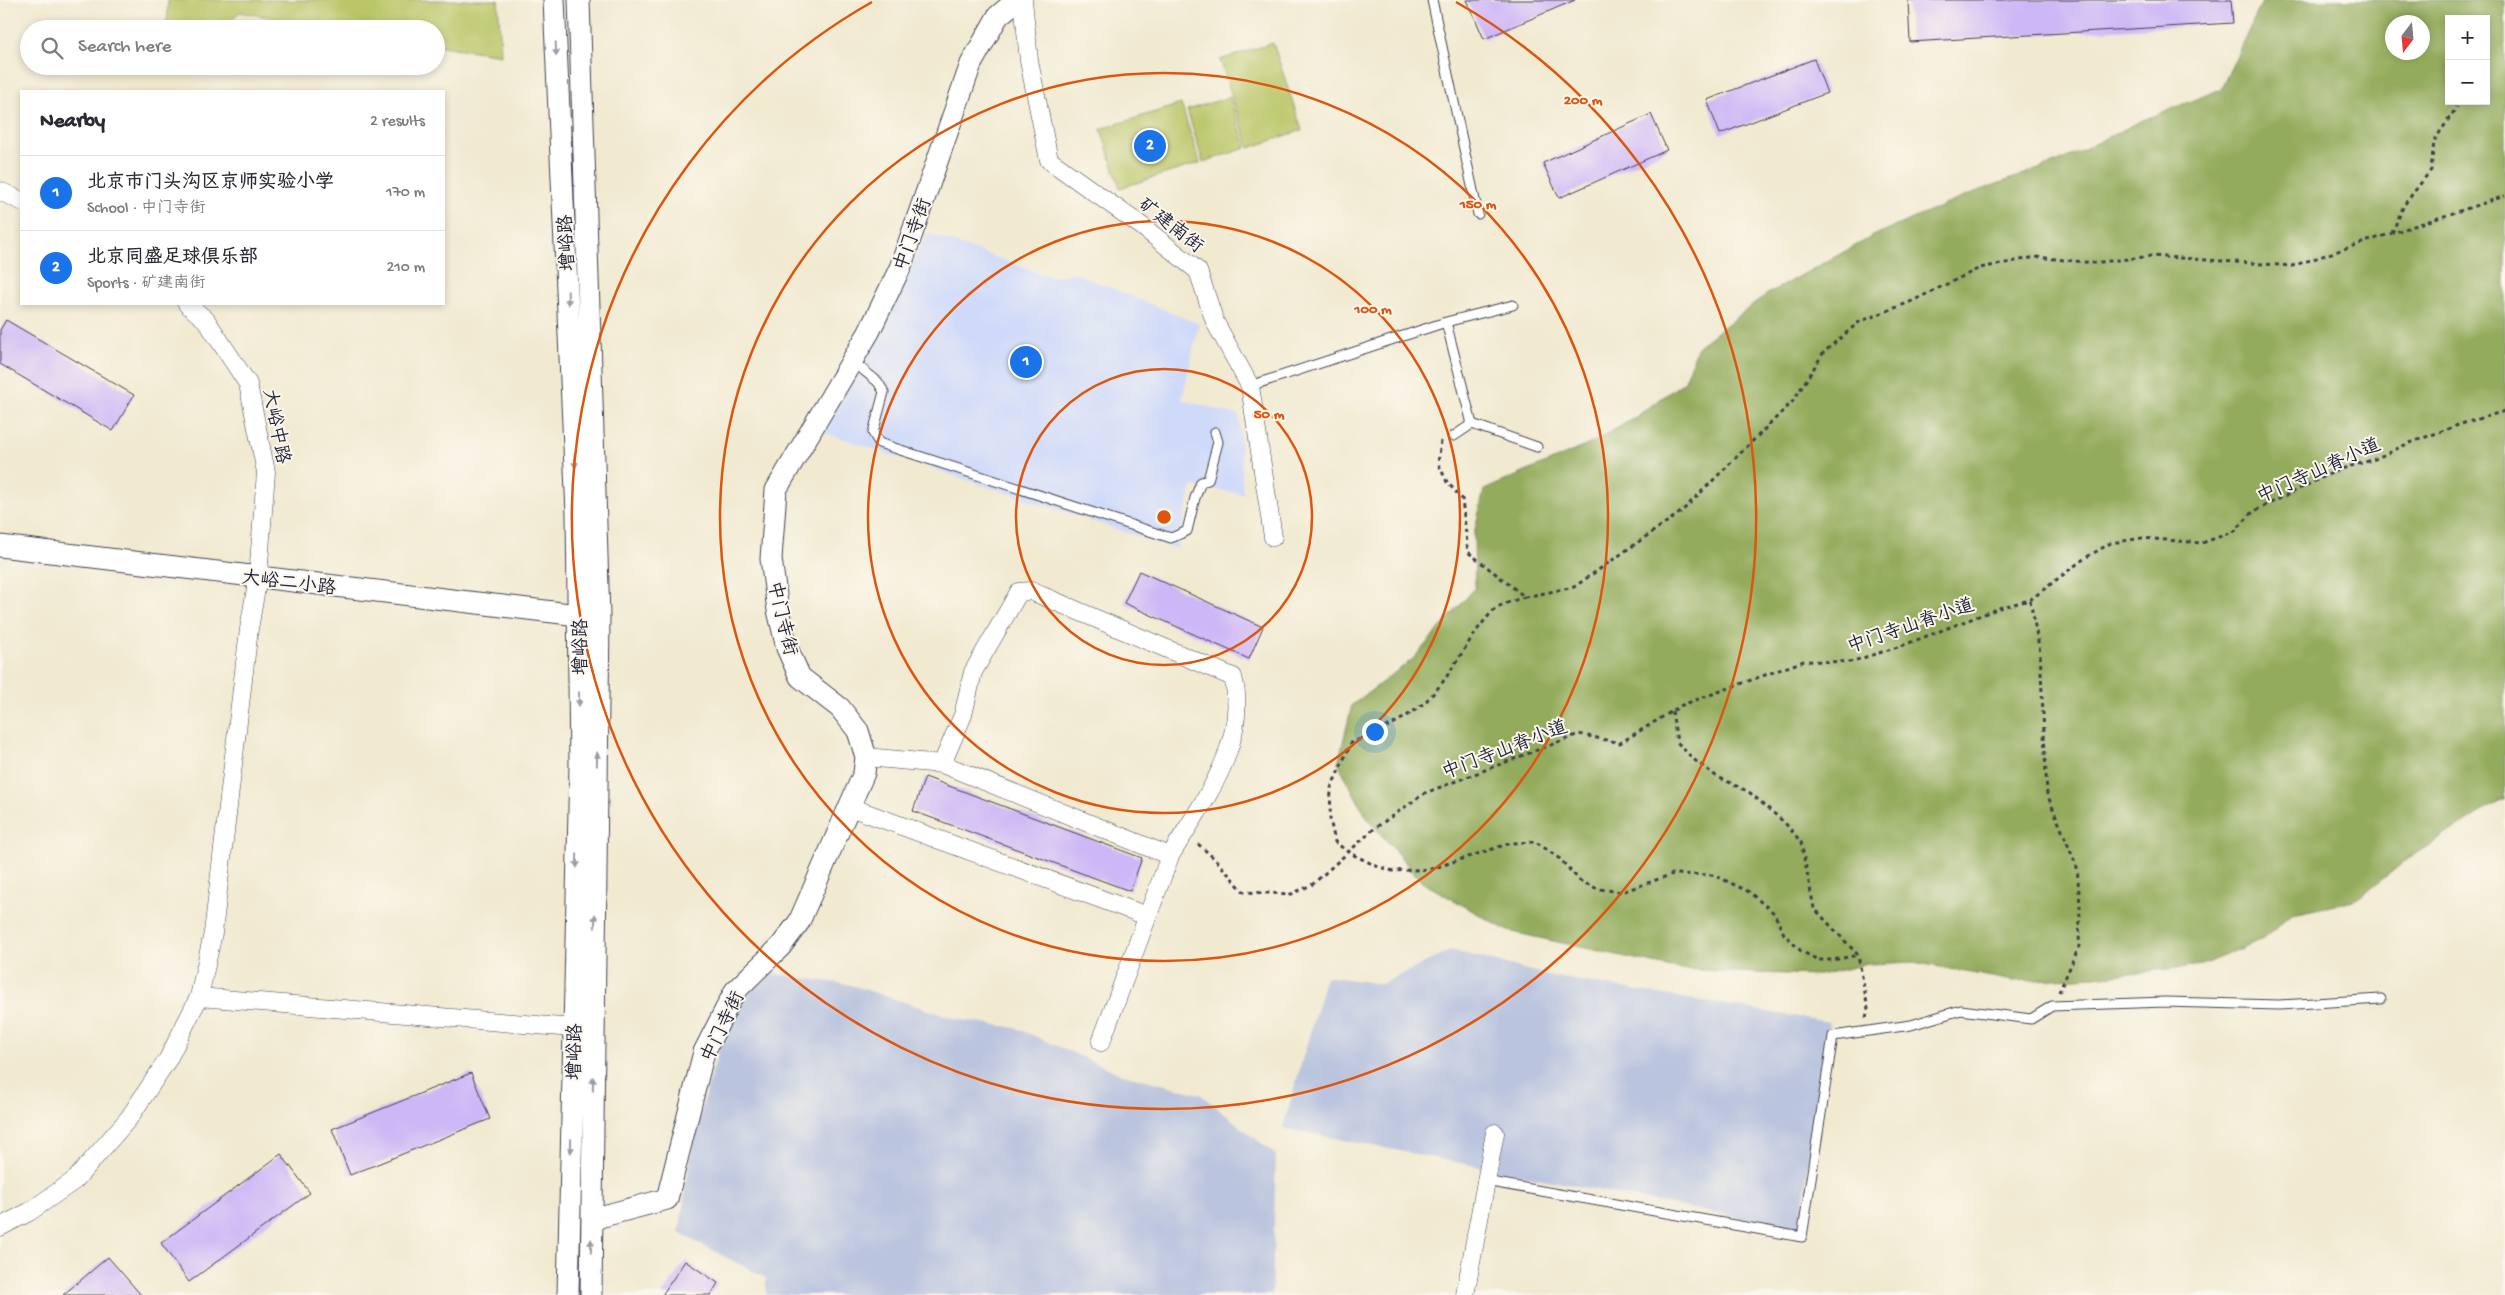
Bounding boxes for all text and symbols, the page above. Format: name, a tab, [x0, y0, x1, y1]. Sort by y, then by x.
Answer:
north arrow	[2385, 15, 2430, 60]
map controls	[2445, 15, 2490, 105]
button: +	[2445, 15, 2490, 60]
search box	[20, 20, 445, 75]
icon: search	[38, 34, 66, 62]
text: Search here	[78, 36, 172, 59]
one-way arrow	[553, 41, 561, 57]
button: −	[2445, 60, 2490, 105]
text: 200 m	[1564, 92, 1603, 110]
text: Nearby	[40, 110, 105, 135]
text: 2 results	[370, 113, 425, 132]
pin: 2	[1134, 127, 1166, 165]
text: 北京市门头沟区京师实验小学	[87, 172, 334, 195]
text: 1	[53, 184, 59, 203]
text: 170 m	[386, 184, 425, 203]
street label: 矿建南街	[1133, 194, 1207, 259]
street label: 中门寺街	[890, 195, 938, 275]
text: 150 m	[1459, 196, 1497, 214]
text: School · 中门寺街	[87, 200, 205, 219]
street label: 增峪路	[555, 214, 581, 272]
text: 北京同盛足球俱乐部	[87, 247, 258, 270]
text: 2	[52, 259, 60, 278]
text: 210 m	[386, 259, 425, 278]
text: Sports · 矿建南街	[87, 275, 205, 294]
one-way arrow	[564, 291, 572, 307]
text: 100 m	[1353, 301, 1392, 319]
pin: 1	[1010, 343, 1042, 381]
street label: 大峪中路	[256, 387, 294, 466]
text: 50 m	[1254, 406, 1285, 424]
street label: 中门寺山脊小道	[2254, 434, 2385, 510]
one-way arrow	[571, 453, 579, 469]
centre of rings	[1155, 508, 1173, 526]
street label: 大峪二小路	[240, 566, 337, 602]
street label: 中门寺街	[761, 579, 801, 658]
street label: 中门寺山脊小道	[1844, 594, 1978, 660]
street label: 增峪路	[570, 618, 594, 676]
one-way arrow	[575, 691, 583, 707]
street label: 中门寺山脊小道	[1439, 716, 1571, 786]
your location	[1362, 719, 1388, 745]
one-way arrow	[594, 751, 602, 767]
one-way arrow	[573, 854, 581, 870]
one-way arrow	[592, 913, 600, 929]
street label: 中门寺街	[696, 988, 751, 1067]
street label: 增峪路	[564, 1023, 588, 1081]
one-way arrow	[590, 1076, 598, 1092]
one-way arrow	[566, 1139, 574, 1155]
one-way arrow	[588, 1238, 596, 1254]

